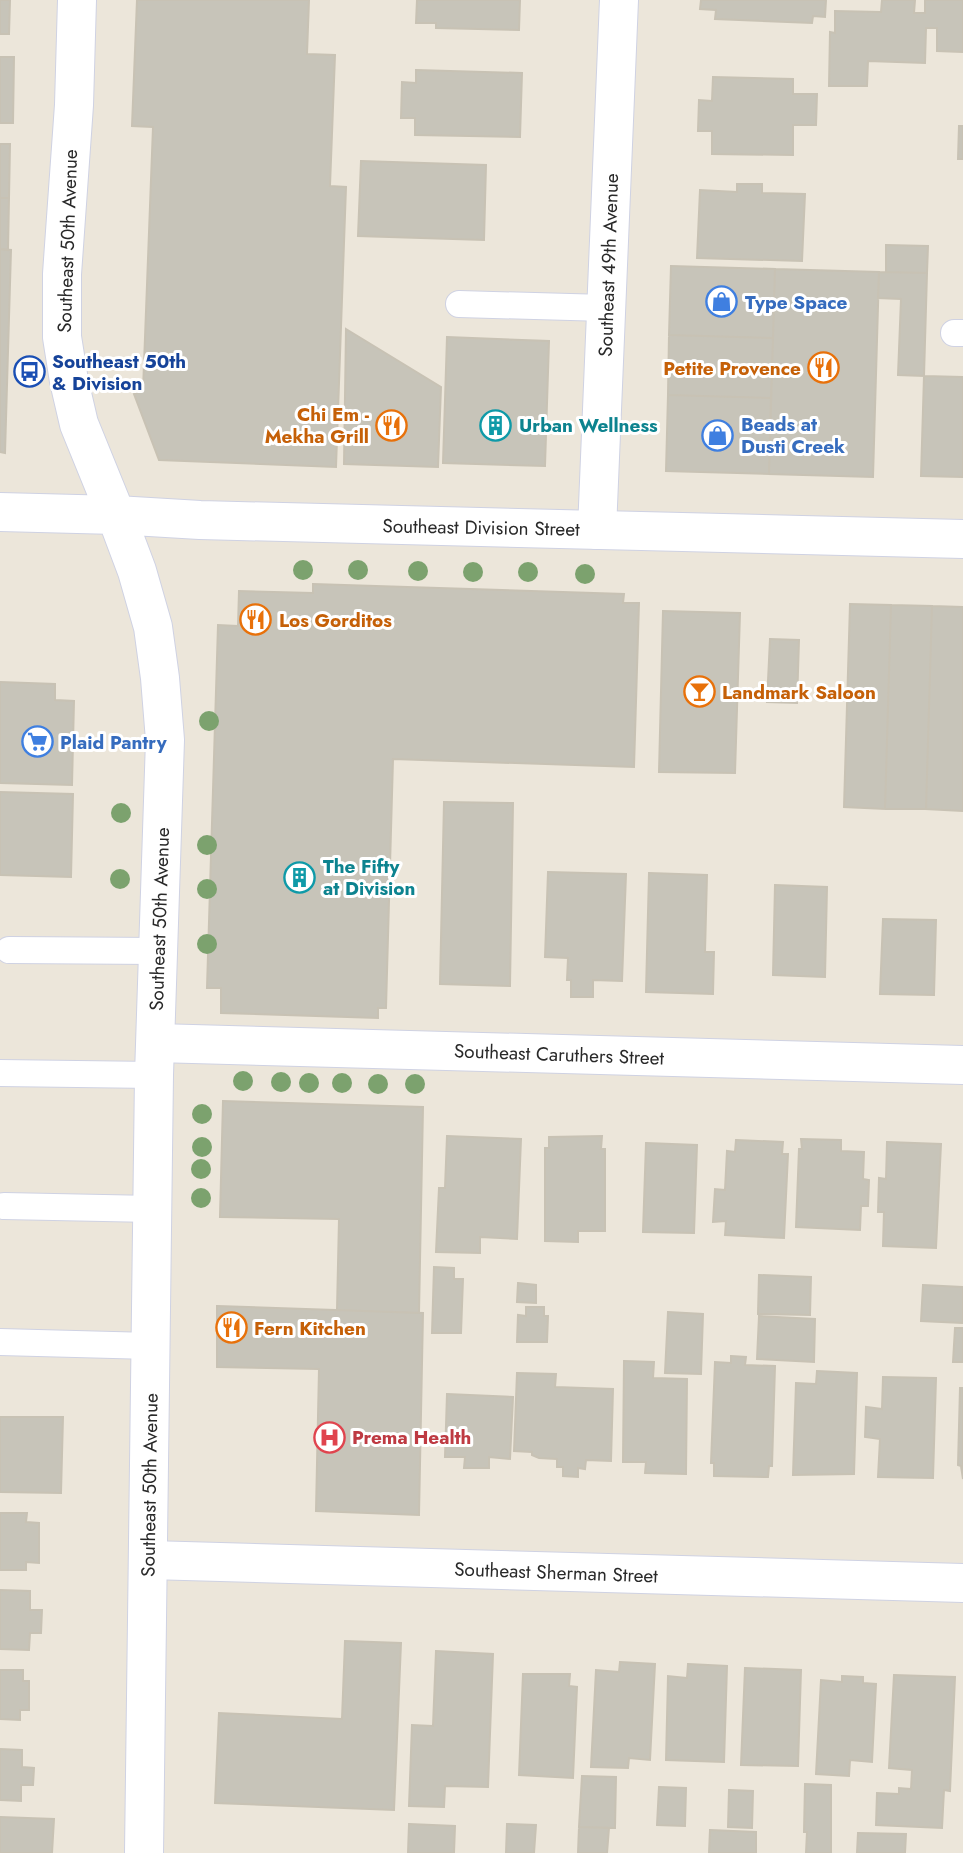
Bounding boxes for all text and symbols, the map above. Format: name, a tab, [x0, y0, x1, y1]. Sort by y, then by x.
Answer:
street label: Southeast 50th Avenue	[51, 149, 84, 333]
street label: Southeast 49th Avenue	[592, 173, 625, 357]
shop icon: Type Space	[705, 285, 739, 319]
place label: Type Space	[745, 289, 848, 316]
place label: Southeast 50th & Division	[52, 348, 186, 397]
restaurant icon: Petite Provence	[807, 351, 841, 385]
bus stop icon: Southeast 50th & Division	[12, 355, 46, 389]
place label: Petite Provence	[663, 355, 801, 382]
place label: Chi Em - Mekha Grill	[265, 401, 370, 450]
restaurant icon: Chi Em - Mekha Grill	[375, 408, 409, 442]
building icon: Urban Wellness	[479, 408, 513, 442]
place label: Beads at Dusti Creek	[741, 411, 845, 460]
place label: Urban Wellness	[519, 412, 658, 439]
shop icon: Beads at Dusti Creek	[701, 418, 735, 452]
street label: Southeast Division Street	[382, 512, 580, 543]
restaurant icon: Los Gorditos	[239, 603, 273, 637]
place label: Los Gorditos	[279, 607, 392, 634]
bar icon: Landmark Saloon	[682, 675, 716, 709]
place label: Landmark Saloon	[722, 679, 876, 706]
supermarket icon: Plaid Pantry	[20, 725, 54, 759]
place label: Plaid Pantry	[60, 729, 168, 756]
street label: Southeast 50th Avenue	[143, 827, 176, 1011]
place label: The Fifty at Division	[323, 853, 415, 902]
building icon: The Fifty at Division	[283, 860, 317, 894]
street label: Southeast Caruthers Street	[453, 1037, 665, 1072]
restaurant icon: Fern Kitchen	[214, 1311, 248, 1345]
place label: Fern Kitchen	[254, 1315, 366, 1342]
street label: Southeast 50th Avenue	[134, 1393, 165, 1577]
hospital icon: Prema Health	[312, 1420, 346, 1454]
place label: Prema Health	[352, 1424, 471, 1451]
street label: Southeast Sherman Street	[454, 1555, 659, 1590]

